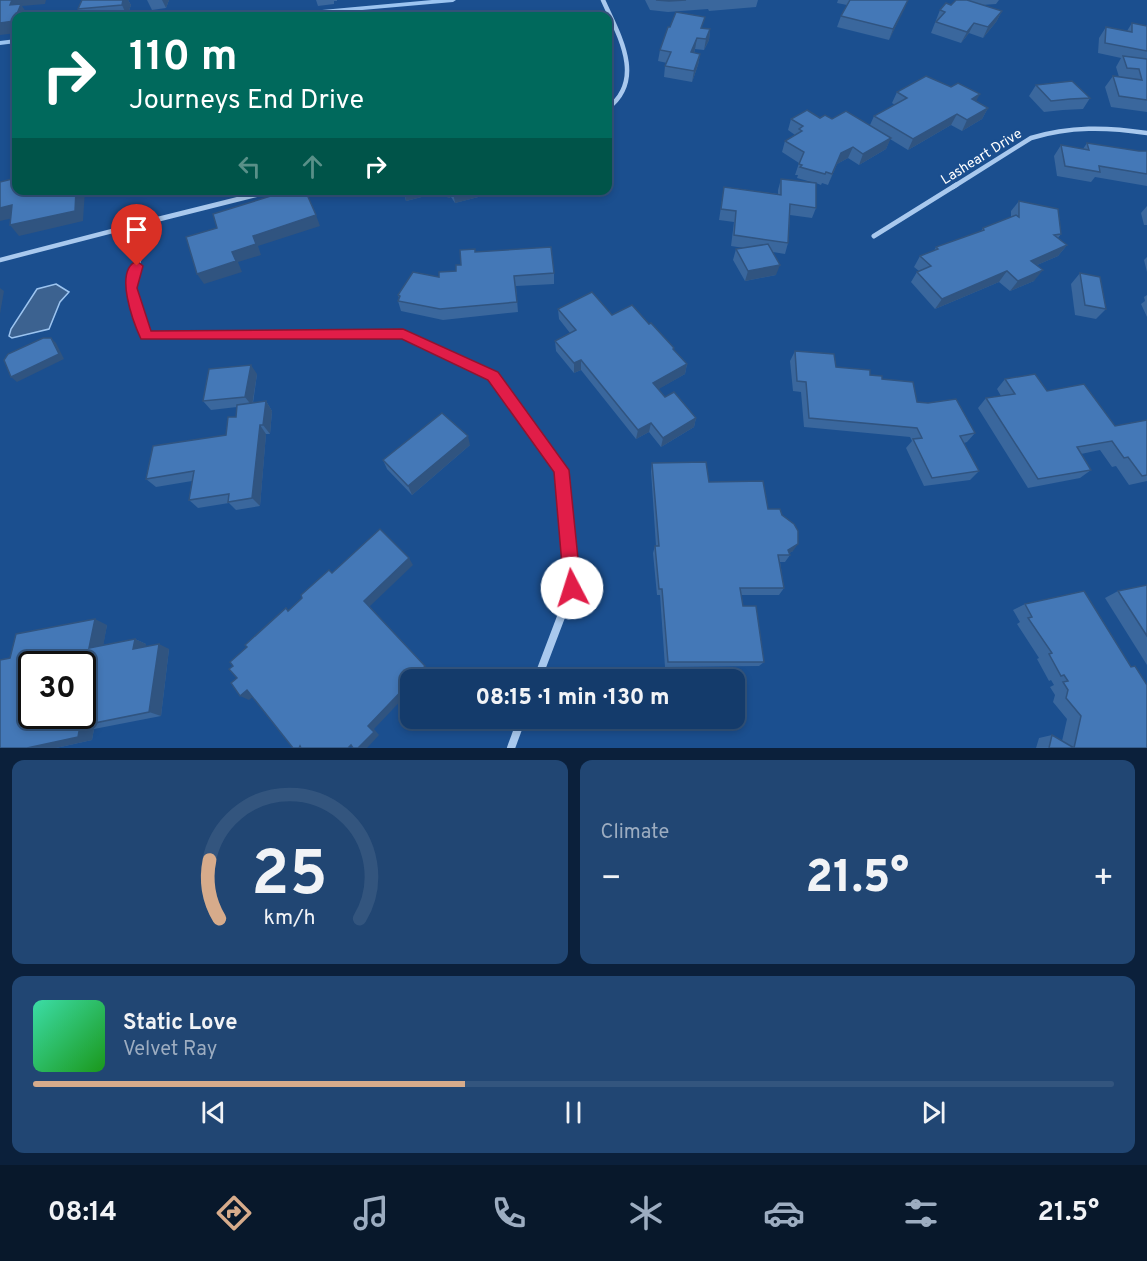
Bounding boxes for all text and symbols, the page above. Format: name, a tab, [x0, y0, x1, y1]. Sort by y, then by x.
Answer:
text: 110 m	[129, 32, 238, 85]
icon: right	[30, 36, 108, 114]
text: Journeys End Drive	[129, 84, 364, 118]
street label: Lasheart Drive	[938, 126, 1025, 189]
icon: left	[233, 150, 266, 183]
icon: ahead	[296, 150, 329, 183]
icon: right	[359, 150, 392, 183]
pin	[111, 204, 162, 266]
icon: arrive	[120, 213, 153, 246]
position arrow	[540, 556, 604, 620]
speed limit sign: 30	[18, 651, 96, 729]
text: 08:15 · 1 min · 130 m	[475, 685, 670, 712]
text: Climate	[601, 820, 669, 846]
text: 25	[252, 838, 328, 917]
text: 21.5°	[805, 851, 909, 908]
text: −	[601, 859, 622, 901]
text: +	[1093, 859, 1114, 901]
text: km/h	[264, 905, 316, 932]
text: Static Love	[123, 1010, 237, 1037]
text: Velvet Ray	[123, 1037, 217, 1063]
icon: previous	[197, 1096, 230, 1129]
icon: pause	[557, 1096, 590, 1129]
icon: next	[917, 1096, 950, 1129]
icon: directions	[213, 1192, 255, 1234]
icon: music	[350, 1192, 392, 1234]
icon: phone	[488, 1192, 530, 1234]
icon: climate	[625, 1192, 667, 1234]
icon: car	[763, 1192, 805, 1234]
icon: filters	[900, 1192, 942, 1234]
text: 08:14	[48, 1196, 117, 1230]
text: 21.5°	[1038, 1196, 1099, 1230]

